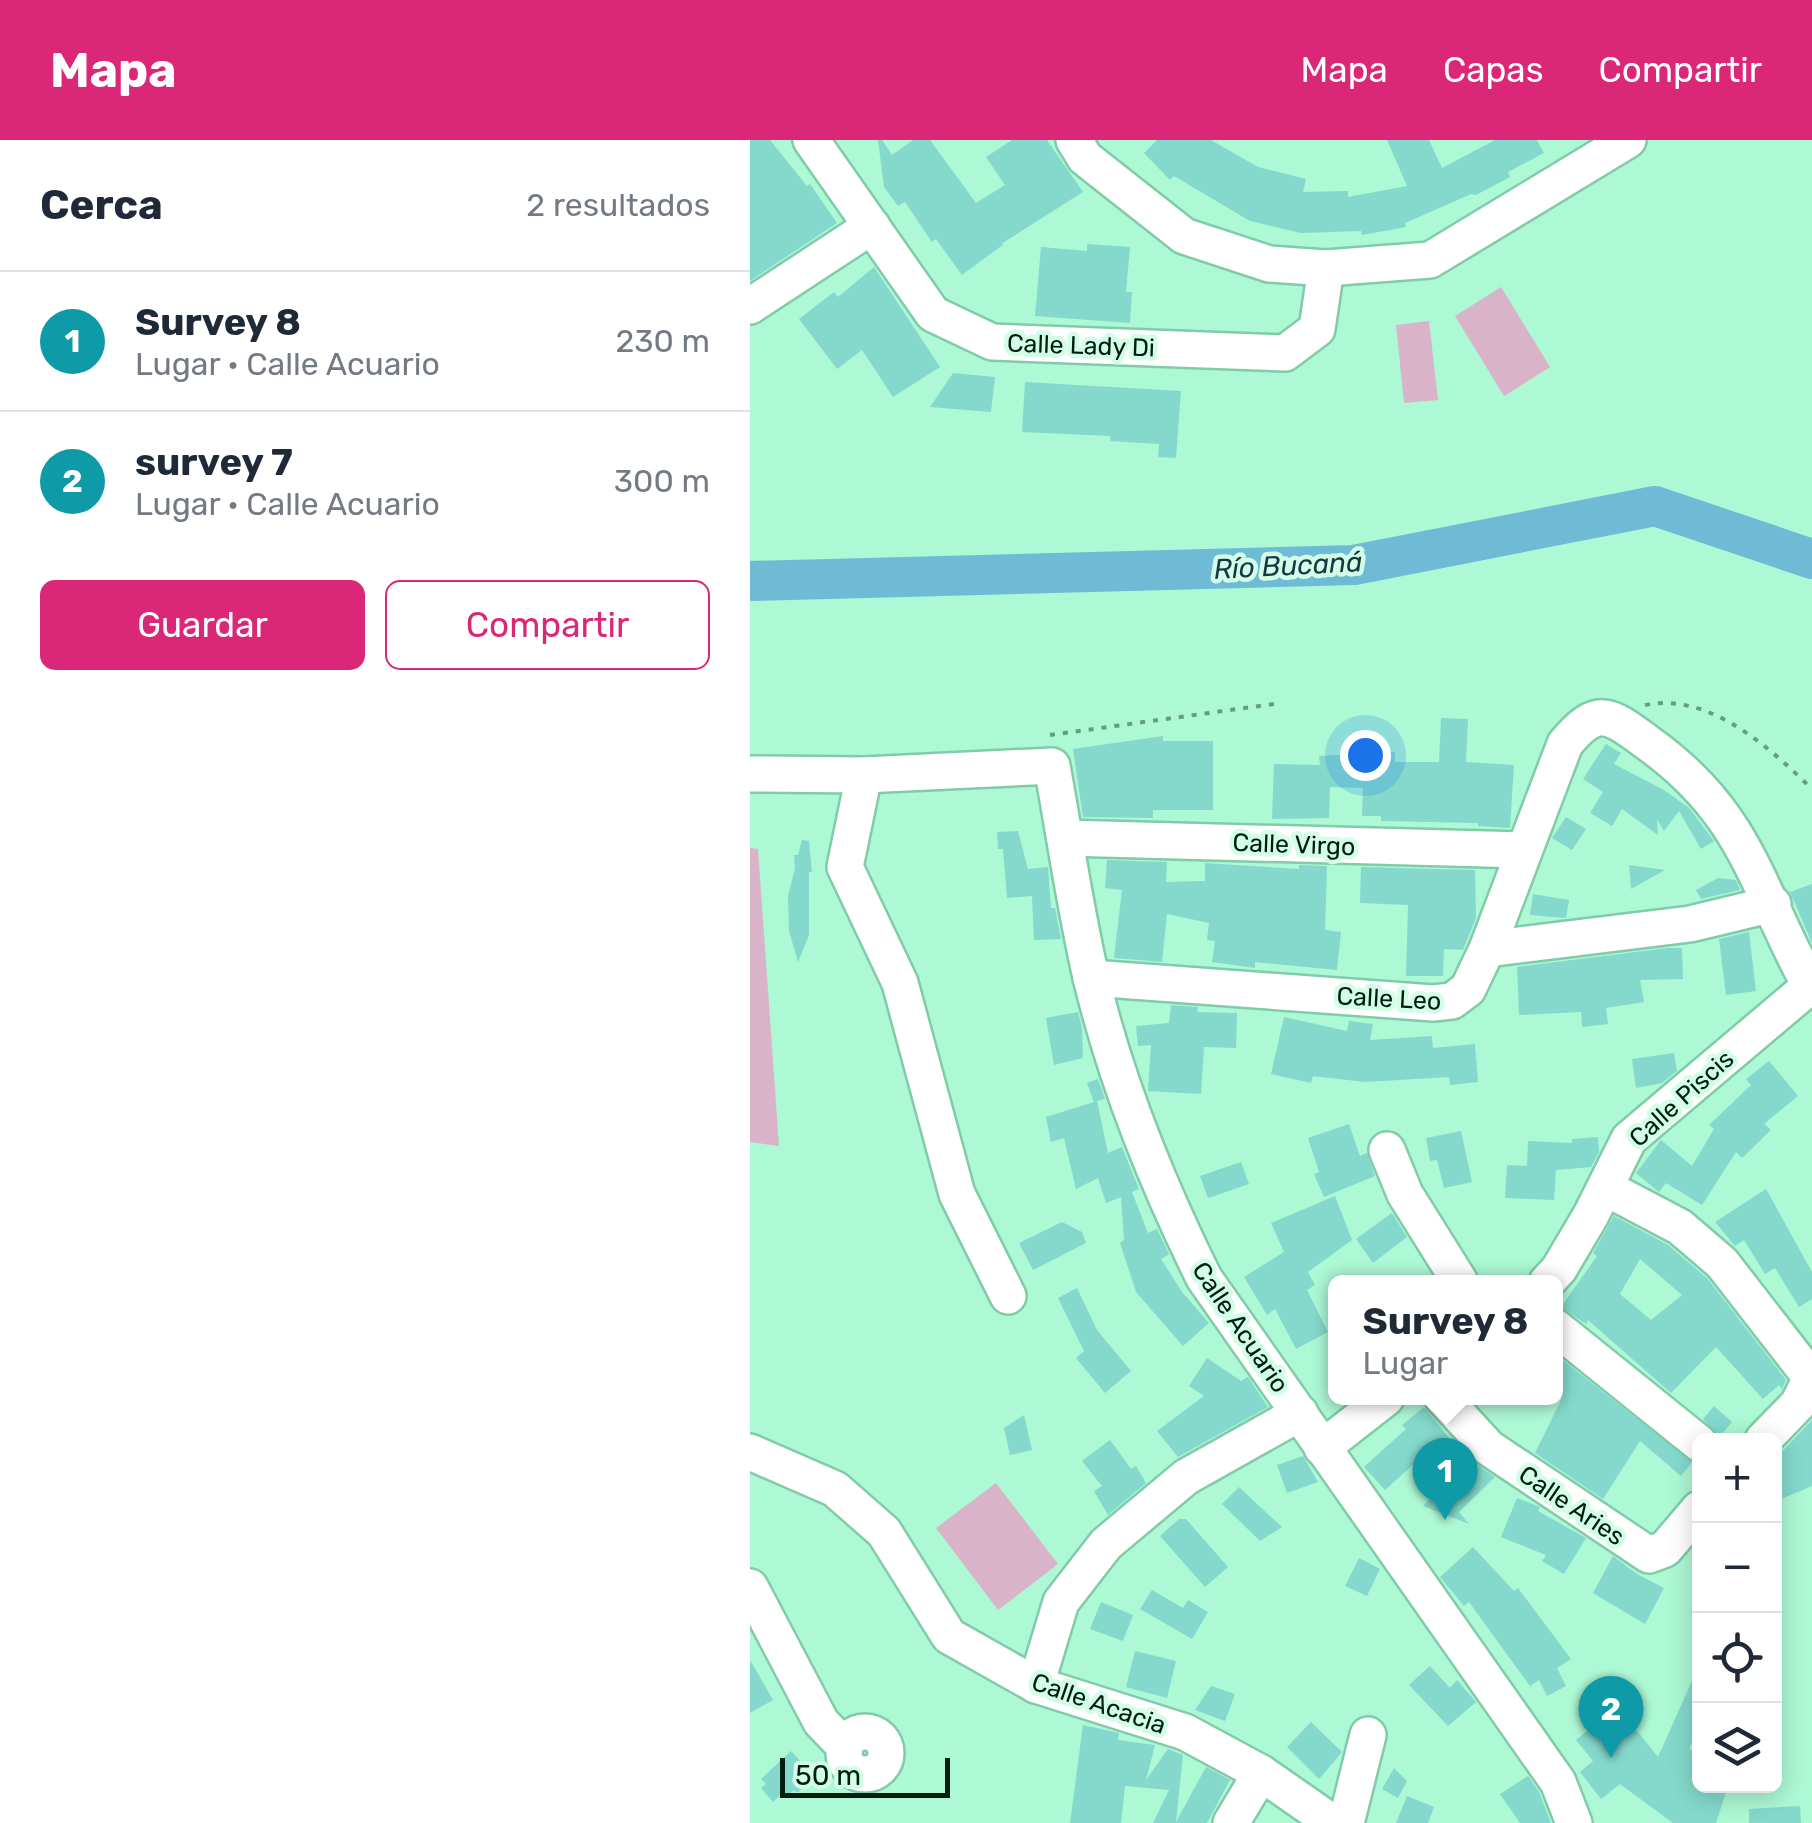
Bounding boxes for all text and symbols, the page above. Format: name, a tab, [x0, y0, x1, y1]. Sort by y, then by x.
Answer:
text: Mapa	[50, 42, 177, 99]
text: Mapa	[1301, 49, 1388, 91]
text: Capas	[1443, 49, 1544, 91]
text: Compartir	[1599, 49, 1762, 91]
text: Cerca	[40, 180, 163, 230]
text: 2 resultados	[526, 186, 710, 224]
text: Survey 8	[135, 299, 301, 345]
text: 1	[65, 322, 80, 360]
text: 230 m	[615, 322, 710, 360]
street label: Calle Lady Di	[1007, 328, 1155, 363]
text: Lugar · Calle Acuario	[135, 345, 440, 383]
text: survey 7	[135, 439, 293, 485]
text: 2	[62, 462, 83, 500]
text: 300 m	[614, 462, 710, 500]
text: Lugar · Calle Acuario	[135, 485, 440, 523]
water label: Río Bucaná	[1213, 545, 1363, 586]
button: Guardar	[40, 580, 365, 670]
button: Compartir	[385, 580, 710, 670]
your location	[1340, 730, 1391, 781]
street label: Calle Virgo	[1232, 828, 1356, 861]
street label: Calle Leo	[1336, 981, 1442, 1016]
street label: Calle Piscis	[1623, 1044, 1739, 1153]
street label: Calle Acuario	[1186, 1256, 1295, 1398]
popup	[1328, 1275, 1563, 1405]
text: Survey 8	[1363, 1298, 1528, 1344]
text: Lugar	[1363, 1344, 1448, 1382]
map controls	[1692, 1433, 1782, 1793]
button: +	[1692, 1433, 1782, 1523]
pin: 1	[1412, 1438, 1478, 1520]
street label: Calle Aries	[1513, 1460, 1630, 1551]
button: −	[1692, 1523, 1782, 1613]
button: locate	[1692, 1613, 1782, 1703]
street label: Calle Acacia	[1028, 1667, 1170, 1740]
pin: 2	[1578, 1676, 1644, 1758]
button: layers	[1692, 1703, 1782, 1793]
scale bar	[780, 1753, 950, 1798]
text: 50 m	[795, 1759, 861, 1792]

